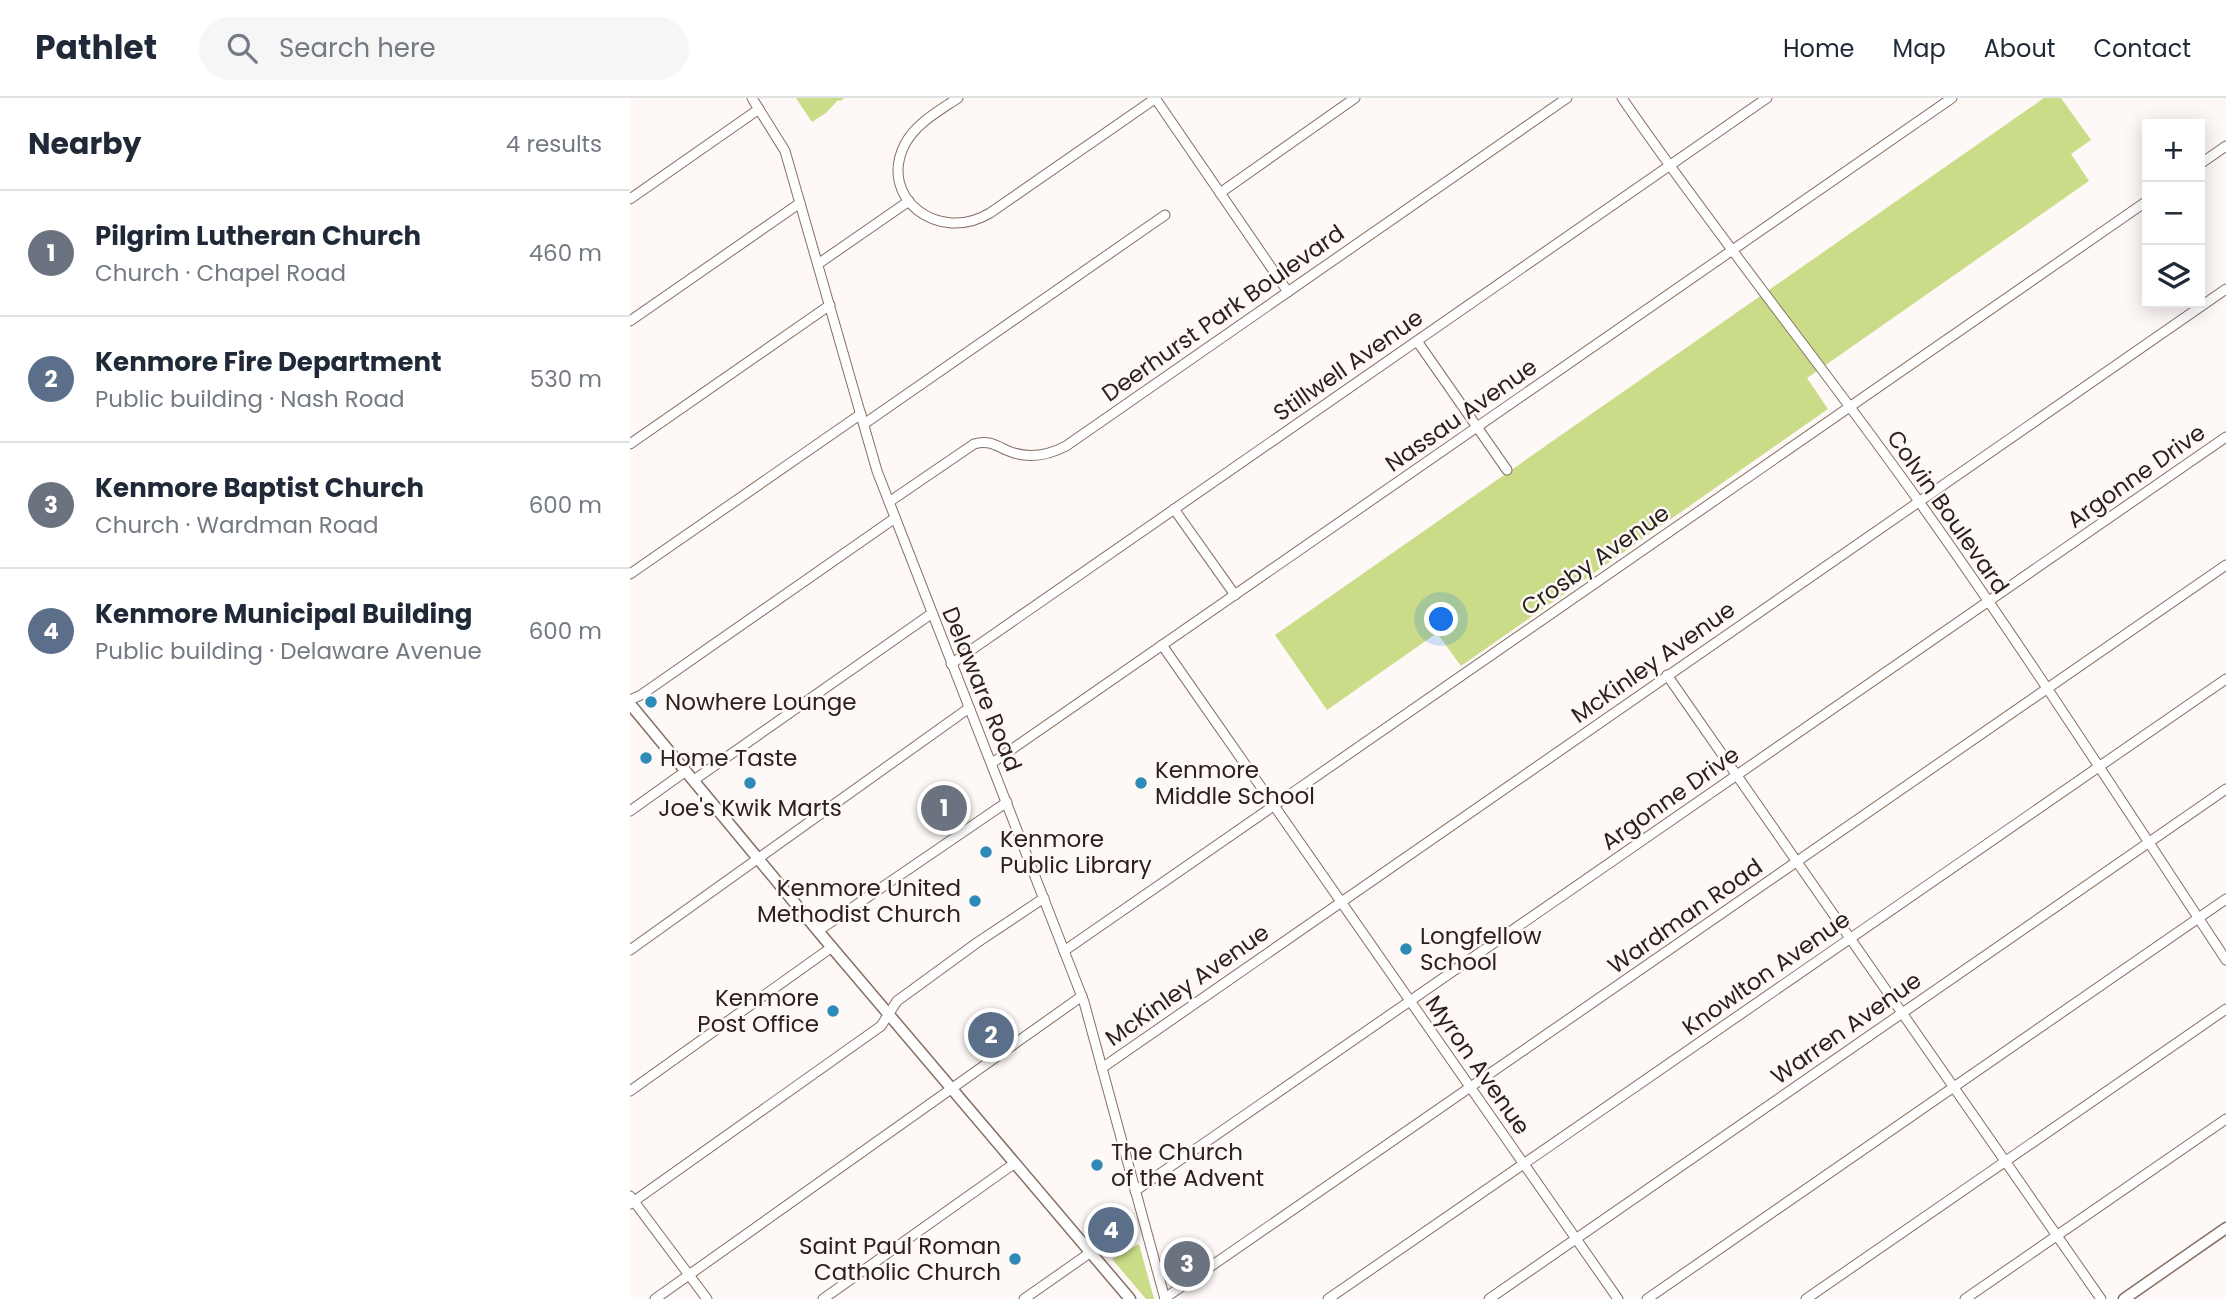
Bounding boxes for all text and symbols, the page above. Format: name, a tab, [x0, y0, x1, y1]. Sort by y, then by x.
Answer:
search box	[199, 17, 689, 80]
text: Pathlet	[35, 24, 157, 71]
icon: search	[223, 29, 261, 67]
text: Search here	[279, 30, 436, 66]
text: Home	[1783, 32, 1855, 65]
text: Map	[1893, 32, 1946, 65]
text: About	[1984, 32, 2055, 65]
text: Contact	[2093, 32, 2191, 65]
map controls	[2142, 119, 2205, 308]
button: +	[2142, 119, 2205, 182]
text: Nearby	[28, 122, 142, 165]
text: 4 results	[506, 128, 602, 160]
button: −	[2142, 182, 2205, 245]
street label: Deerhurst Park Boulevard	[1095, 217, 1351, 409]
text: Pilgrim Lutheran Church	[95, 218, 421, 254]
text: 1	[47, 237, 55, 269]
text: 460 m	[529, 237, 602, 269]
button: layers	[2142, 245, 2205, 308]
text: Church · Chapel Road	[95, 257, 346, 289]
street label: Stillwell Avenue	[1267, 301, 1429, 429]
text: Kenmore Fire Department	[95, 344, 442, 380]
street label: Nassau Avenue	[1379, 351, 1543, 479]
text: 2	[44, 363, 58, 395]
text: 530 m	[530, 363, 602, 395]
text: Public building · Nash Road	[95, 383, 405, 415]
street label: Argonne Drive	[2061, 416, 2211, 536]
street label: Colvin Boulevard	[1879, 424, 2017, 600]
text: Kenmore Baptist Church	[95, 470, 424, 506]
text: 3	[44, 489, 58, 521]
text: 600 m	[529, 489, 602, 521]
street label: Crosby Avenue	[1515, 497, 1675, 623]
text: Church · Wardman Road	[95, 509, 379, 541]
street label: McKinley Avenue	[1565, 593, 1741, 731]
text: Kenmore Municipal Building	[95, 596, 472, 632]
street label: Delaware Road	[934, 602, 1030, 776]
your location	[1424, 602, 1458, 636]
text: 4	[43, 615, 59, 647]
text: 600 m	[529, 615, 602, 647]
text: Public building · Delaware Avenue	[95, 635, 482, 667]
place label: Nowhere Lounge	[665, 686, 857, 718]
marker: Nowhere Lounge	[643, 694, 659, 710]
street label: Argonne Drive	[1595, 738, 1745, 858]
place label: Home Taste	[660, 742, 797, 774]
marker: Home Taste	[638, 750, 654, 766]
place label: Kenmore Middle School	[1155, 754, 1315, 812]
marker: Joe's Kwik Marts	[742, 775, 758, 791]
marker: Kenmore Middle School	[1133, 775, 1149, 791]
pin: 1	[921, 782, 967, 834]
place label: Joe's Kwik Marts	[658, 792, 842, 824]
place label: Kenmore Public Library	[1000, 823, 1152, 881]
marker: Kenmore Public Library	[978, 844, 994, 860]
street label: Wardman Road	[1601, 851, 1769, 981]
place label: Kenmore United Methodist Church	[757, 872, 961, 930]
marker: Kenmore United Methodist Church	[967, 893, 983, 909]
street label: Knowlton Avenue	[1676, 903, 1856, 1043]
street label: McKinley Avenue	[1099, 916, 1275, 1054]
place label: Longfellow School	[1420, 920, 1542, 978]
marker: Longfellow School	[1398, 941, 1414, 957]
street label: Warren Avenue	[1764, 964, 1928, 1092]
place label: Kenmore Post Office	[697, 982, 819, 1040]
street label: Myron Avenue	[1418, 989, 1538, 1141]
marker: Kenmore Post Office	[825, 1003, 841, 1019]
pin: 2	[968, 1009, 1014, 1061]
place label: The Church of the Advent	[1111, 1136, 1264, 1194]
marker: The Church of the Advent	[1089, 1157, 1105, 1173]
pin: 4	[1088, 1204, 1134, 1256]
place label: Saint Paul Roman Catholic Church	[799, 1230, 1001, 1288]
pin: 3	[1164, 1238, 1210, 1290]
marker: Saint Paul Roman Catholic Church	[1007, 1251, 1023, 1267]

